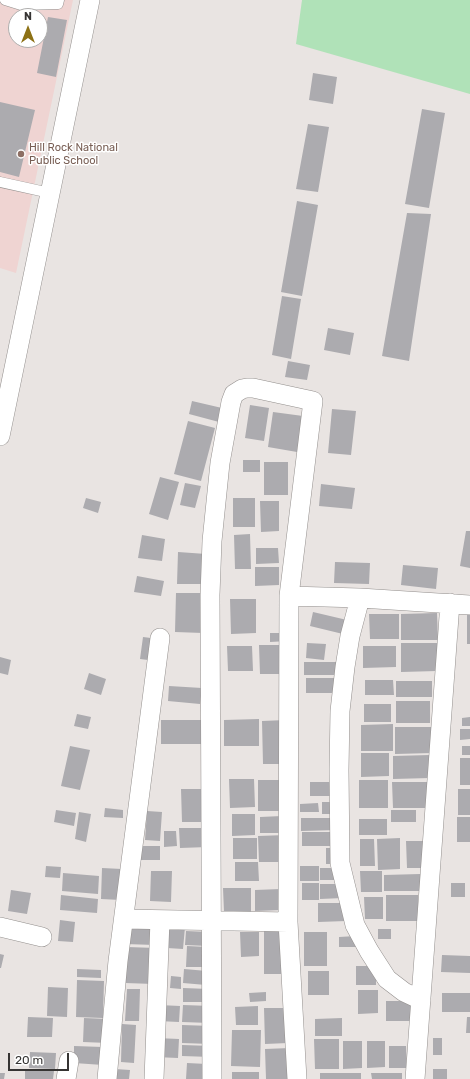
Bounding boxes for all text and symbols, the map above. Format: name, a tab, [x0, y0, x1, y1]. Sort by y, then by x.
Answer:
north arrow	[8, 8, 48, 48]
text: N	[24, 10, 32, 23]
place label: Hill Rock National Public School	[29, 141, 118, 167]
marker: Hill Rock National Public School	[16, 149, 26, 159]
scale bar	[10, 1045, 71, 1071]
text: 20 m	[15, 1053, 43, 1067]

